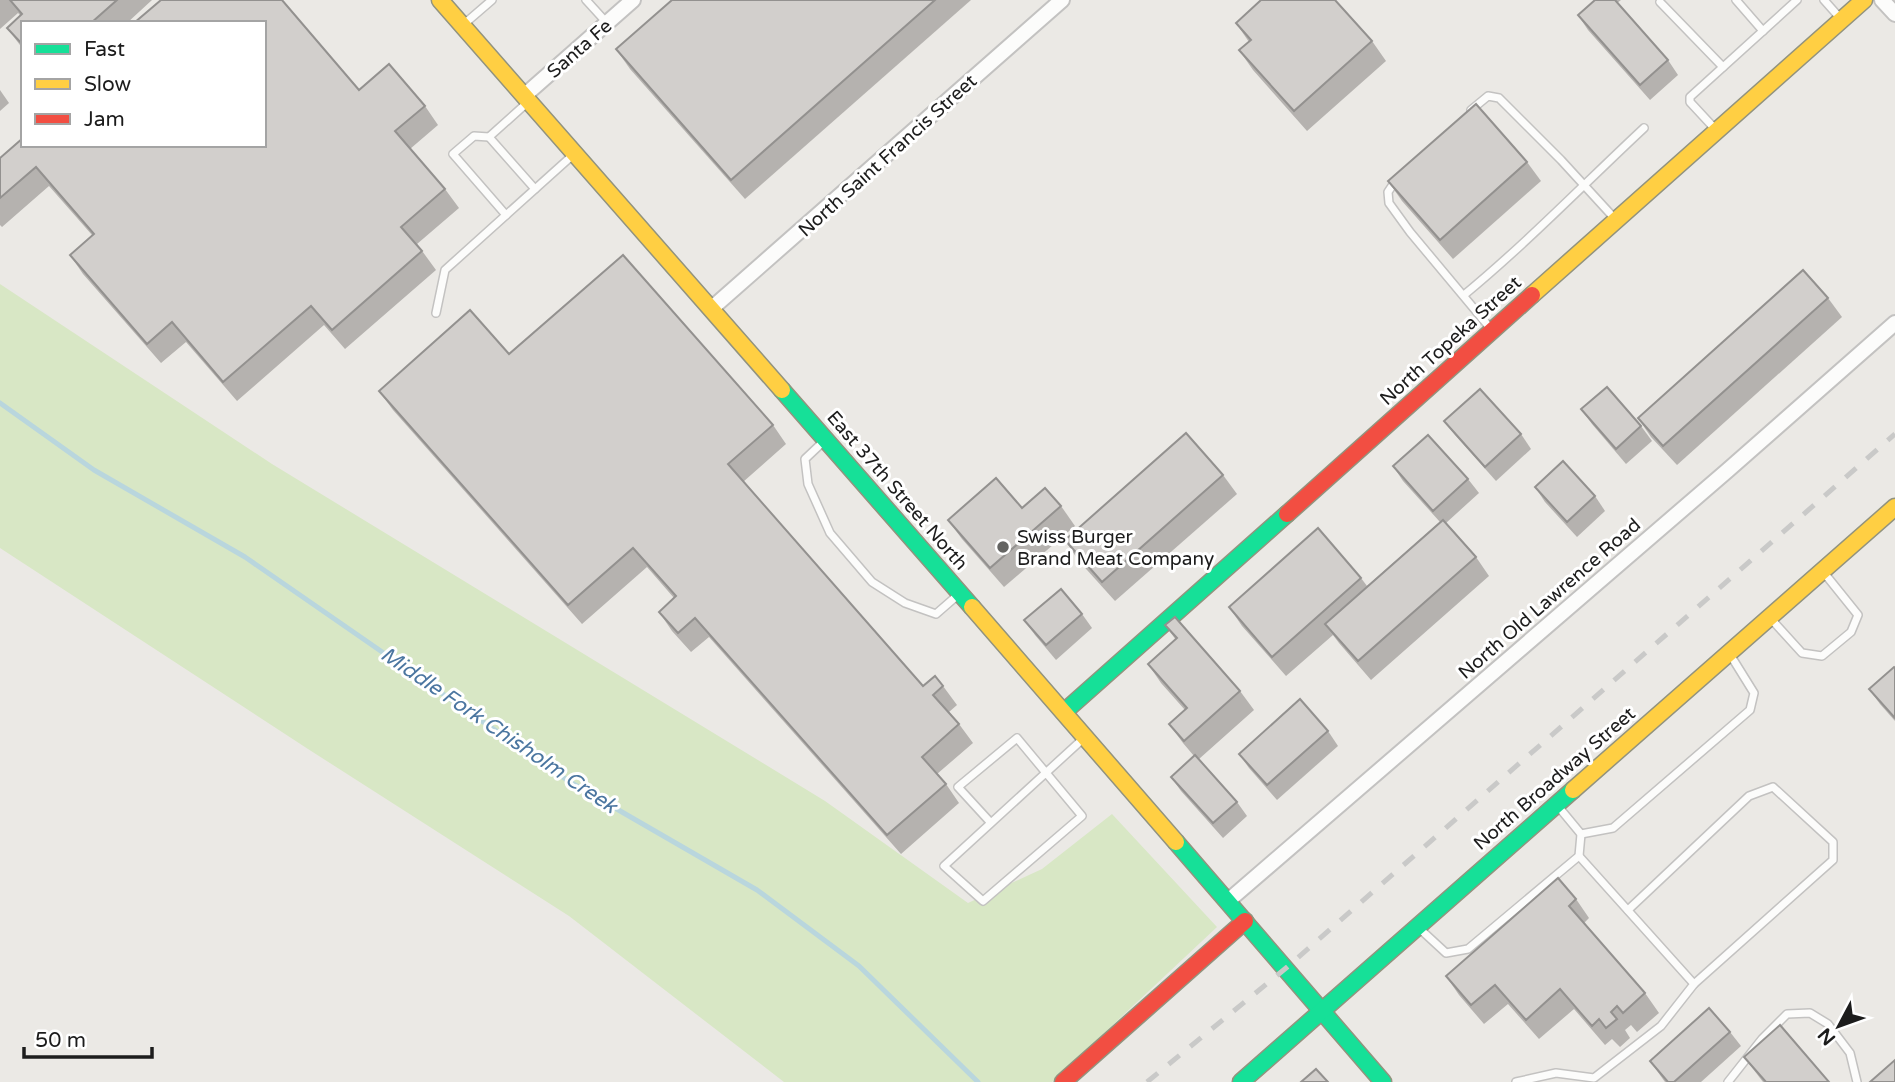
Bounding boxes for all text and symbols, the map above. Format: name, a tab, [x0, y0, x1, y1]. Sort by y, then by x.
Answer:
street label: Santa Fe	[543, 15, 616, 83]
legend	[21, 21, 266, 147]
text: Fast	[84, 37, 125, 62]
street label: North Saint Francis Street	[794, 70, 981, 242]
text: Slow	[84, 72, 132, 97]
text: Jam	[84, 107, 125, 132]
street label: North Topeka Street	[1376, 272, 1526, 410]
street label: East 37th Street North	[822, 407, 972, 575]
street label: North Old Lawrence Road	[1454, 514, 1645, 684]
place label: Swiss Burger Brand Meat Company	[1017, 526, 1214, 570]
marker: Swiss Burger Brand Meat Company	[995, 539, 1011, 555]
water label: Middle Fork Chisholm Creek	[376, 642, 623, 820]
street label: North Broadway Street	[1469, 703, 1640, 855]
north arrow	[1804, 991, 1874, 1061]
scale bar	[24, 1016, 152, 1060]
text: N	[1814, 1024, 1840, 1049]
text: 50 m	[35, 1028, 86, 1053]

